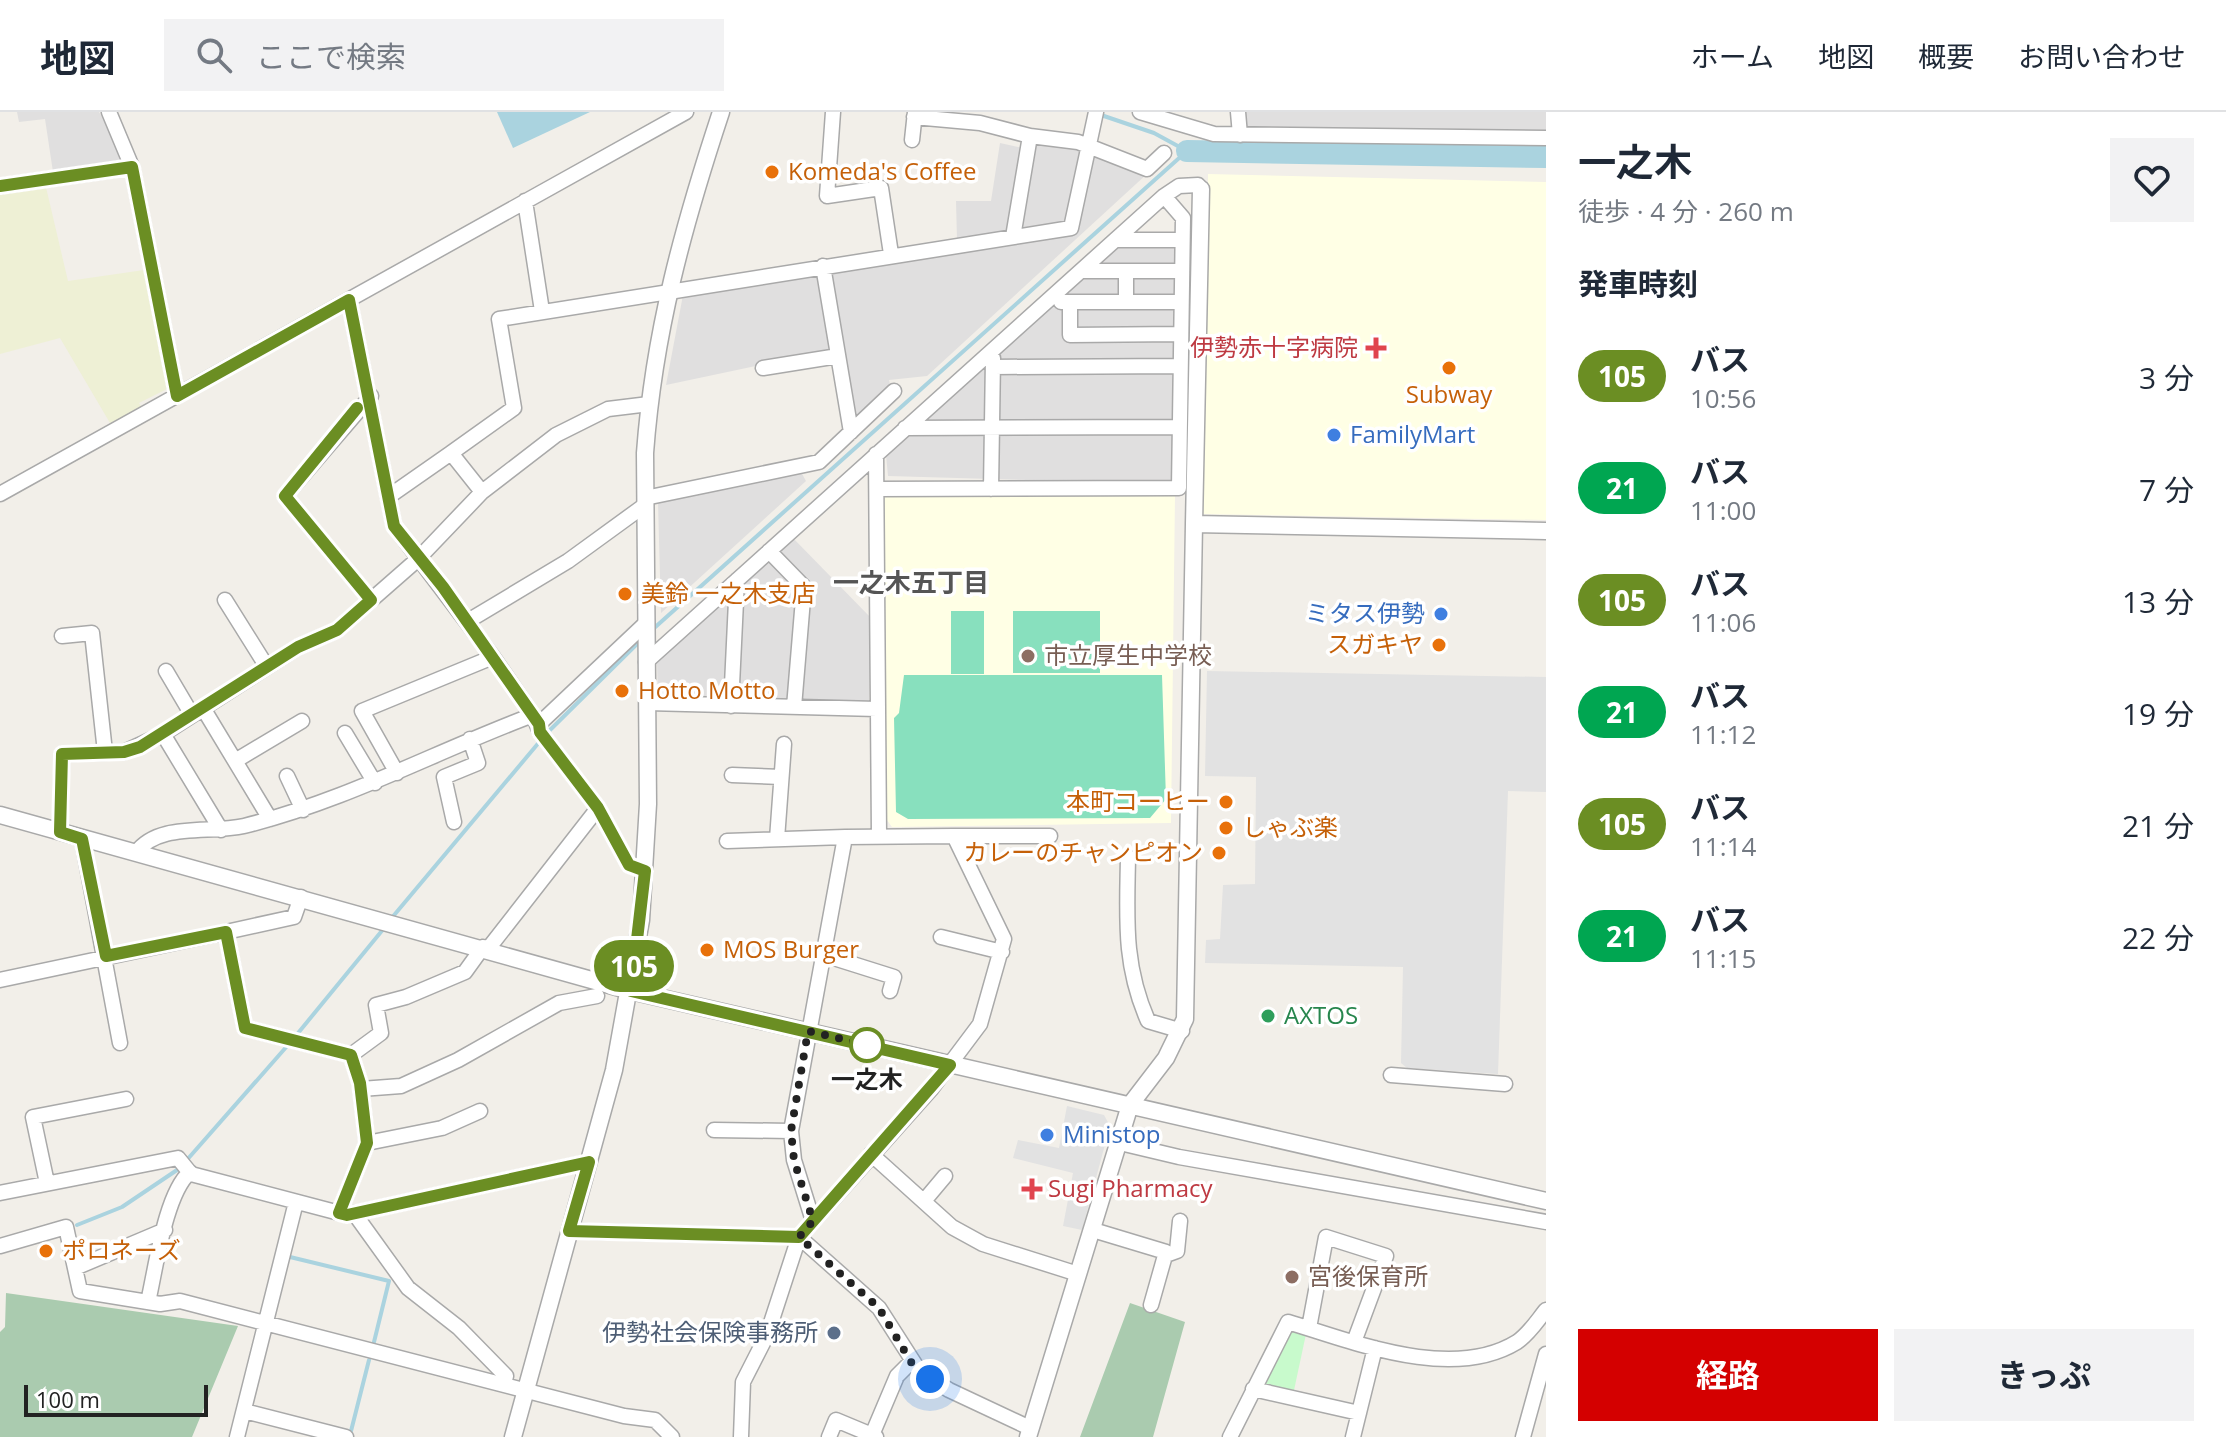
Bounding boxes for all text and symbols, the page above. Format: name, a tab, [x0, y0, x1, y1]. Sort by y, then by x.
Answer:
search box	[164, 19, 724, 91]
text: 地図	[40, 31, 116, 83]
icon: search	[192, 33, 236, 77]
text: ここで検索	[256, 36, 406, 77]
text: ホーム	[1691, 37, 1774, 75]
text: 地図	[1818, 37, 1874, 75]
text: 概要	[1918, 37, 1974, 75]
text: お問い合わせ	[2018, 37, 2186, 75]
text: 一之木	[1578, 135, 1692, 187]
button: heart	[2110, 138, 2194, 222]
place label: Komeda's Coffee	[788, 154, 976, 187]
marker: Komeda's Coffee	[763, 163, 781, 181]
text: 徒歩 · 4 分 · 260 m	[1578, 193, 1794, 229]
text: 発車時刻	[1578, 263, 1698, 304]
place label: 伊勢赤十字病院	[1190, 330, 1358, 363]
marker: 伊勢赤十字病院	[1365, 337, 1387, 359]
text: バス	[1690, 339, 1750, 380]
text: 105	[1598, 357, 1646, 395]
text: 3 分	[2139, 357, 2194, 398]
marker: Subway	[1440, 359, 1458, 377]
place label: Subway	[1406, 377, 1493, 410]
text: 10:56	[1690, 380, 1756, 416]
place label: FamilyMart	[1350, 417, 1475, 450]
marker: FamilyMart	[1325, 426, 1343, 444]
text: バス	[1690, 451, 1750, 492]
text: 21	[1606, 469, 1638, 507]
text: 7 分	[2139, 469, 2194, 510]
text: 11:00	[1690, 492, 1756, 528]
text: バス	[1690, 563, 1750, 604]
district label: 一之木五丁目	[833, 564, 989, 600]
place label: 美鈴 一之木支店	[641, 576, 815, 609]
text: 105	[1598, 581, 1646, 619]
text: 13 分	[2122, 581, 2194, 622]
marker: 美鈴 一之木支店	[616, 585, 634, 603]
place label: ミタス伊勢	[1305, 596, 1425, 629]
text: 11:06	[1690, 604, 1756, 640]
marker: ミタス伊勢	[1432, 605, 1450, 623]
place label: スガキヤ	[1327, 627, 1423, 660]
marker: スガキヤ	[1430, 636, 1448, 654]
place label: 市立厚生中学校	[1044, 638, 1212, 671]
marker: 市立厚生中学校	[1019, 647, 1037, 665]
place label: Hotto Motto	[638, 673, 775, 706]
text: バス	[1690, 675, 1750, 716]
marker: Hotto Motto	[613, 682, 631, 700]
text: 21	[1606, 693, 1638, 731]
text: 19 分	[2122, 693, 2194, 734]
text: 11:12	[1690, 716, 1756, 752]
place label: 本町コーヒー	[1066, 784, 1210, 817]
text: バス	[1690, 787, 1750, 828]
marker: 本町コーヒー	[1217, 793, 1235, 811]
text: 105	[1598, 805, 1646, 843]
text: 21 分	[2122, 805, 2194, 846]
place label: しゃぶ楽	[1242, 810, 1338, 843]
marker: しゃぶ楽	[1217, 819, 1235, 837]
text: 11:14	[1690, 828, 1756, 864]
place label: カレーのチャンピオン	[963, 835, 1203, 868]
marker: カレーのチャンピオン	[1210, 844, 1228, 862]
text: バス	[1690, 899, 1750, 940]
text: 21	[1606, 917, 1638, 955]
text: 22 分	[2122, 917, 2194, 958]
place label: MOS Burger	[723, 932, 859, 965]
line badge: 105	[588, 940, 680, 992]
text: 11:15	[1690, 940, 1756, 976]
marker: MOS Burger	[698, 941, 716, 959]
text: 105	[610, 947, 658, 985]
place label: AXTOS	[1284, 998, 1358, 1031]
marker: AXTOS	[1259, 1007, 1277, 1025]
marker: 一之木	[850, 1028, 884, 1062]
place label: 一之木	[831, 1062, 903, 1095]
place label: Ministop	[1063, 1117, 1161, 1150]
marker: Ministop	[1038, 1126, 1056, 1144]
place label: Sugi Pharmacy	[1048, 1171, 1214, 1204]
marker: Sugi Pharmacy	[1023, 1180, 1041, 1198]
place label: ポロネーズ	[62, 1233, 181, 1266]
marker: ポロネーズ	[37, 1242, 55, 1260]
place label: 宮後保育所	[1308, 1259, 1428, 1292]
marker: 宮後保育所	[1283, 1268, 1301, 1286]
place label: 伊勢社会保険事務所	[602, 1315, 818, 1348]
marker: 伊勢社会保険事務所	[825, 1324, 843, 1342]
button: 経路	[1578, 1329, 1878, 1421]
button: きっぷ	[1894, 1329, 2194, 1421]
your location	[910, 1359, 950, 1399]
scale bar	[24, 1381, 208, 1417]
text: 100 m	[36, 1384, 100, 1414]

